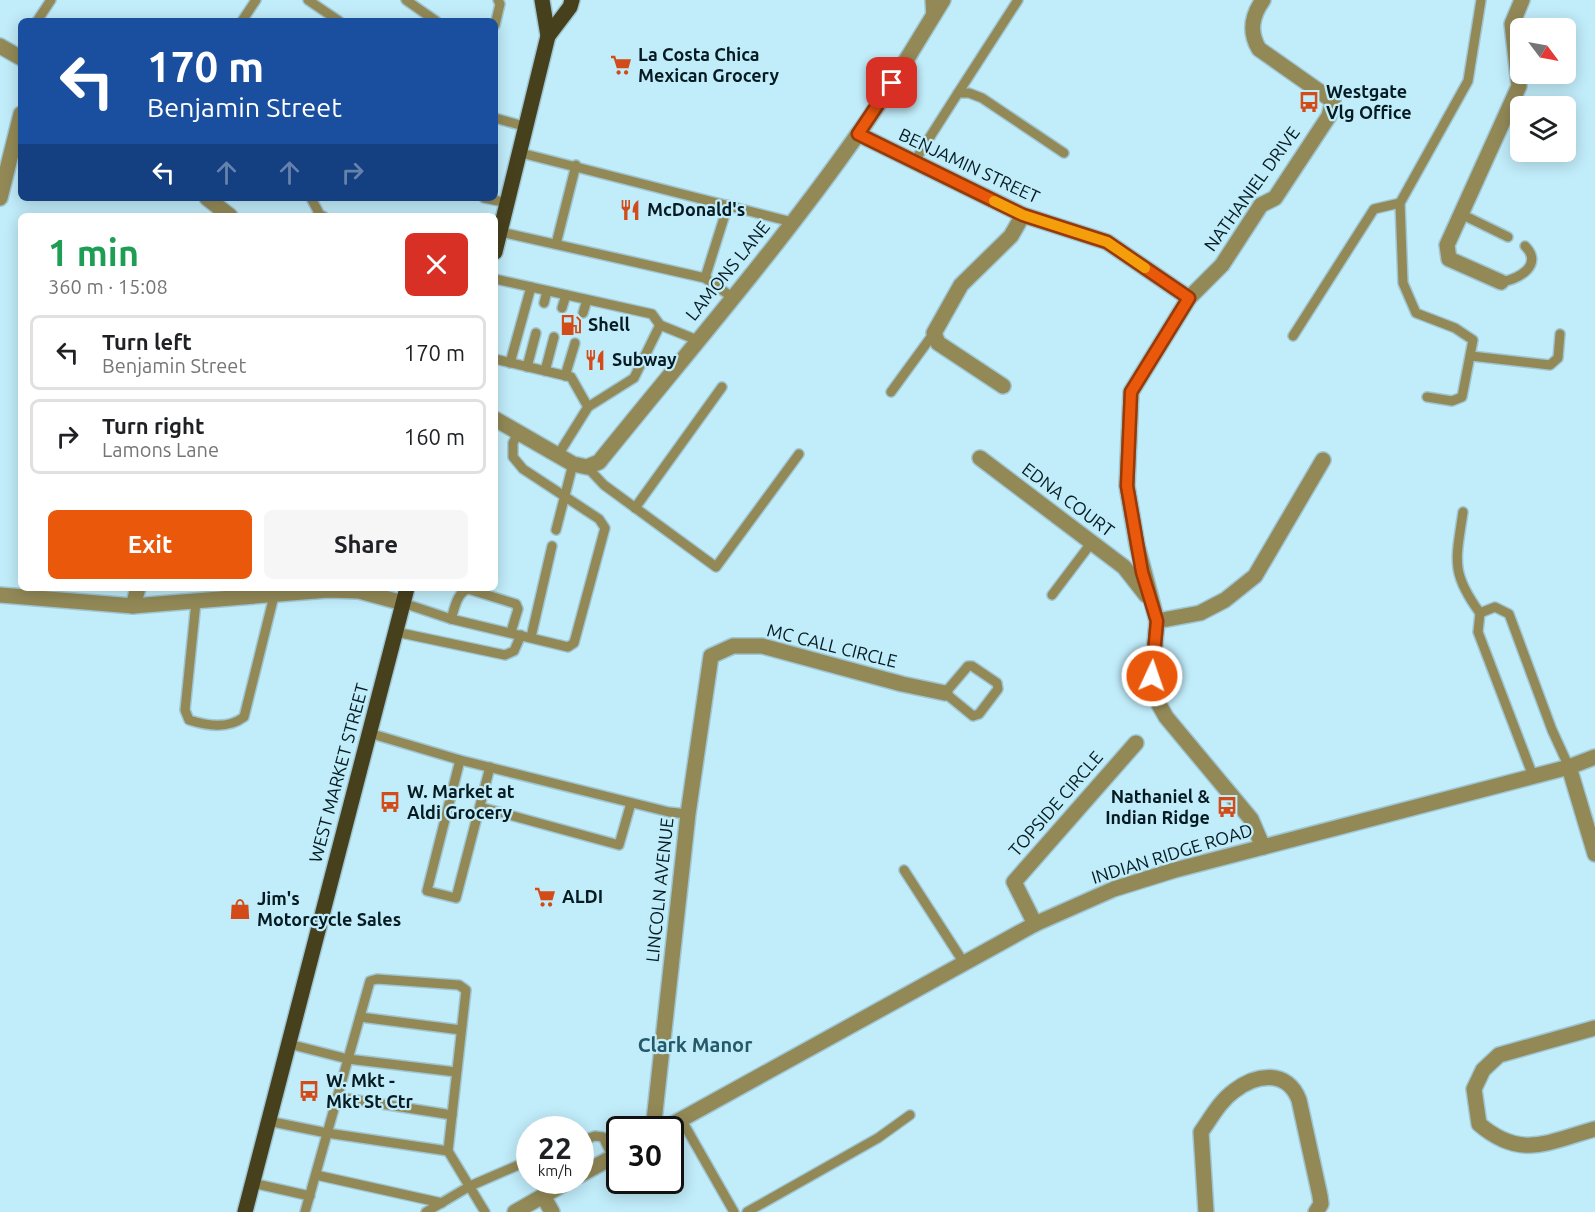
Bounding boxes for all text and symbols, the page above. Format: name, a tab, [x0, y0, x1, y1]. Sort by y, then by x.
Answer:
north arrow	[1510, 18, 1576, 84]
map controls	[1510, 18, 1576, 162]
icon: left	[48, 42, 126, 120]
text: 170 m	[147, 43, 264, 90]
place label: La Costa Chica Mexican Grocery	[638, 44, 780, 85]
supermarket icon: La Costa Chica Mexican Grocery	[609, 53, 633, 77]
pin	[866, 57, 917, 108]
icon: arrive	[875, 66, 908, 99]
place label: Westgate Vlg Office	[1326, 81, 1412, 122]
bus stop icon: Westgate Vlg Office	[1297, 90, 1321, 114]
text: Benjamin Street	[147, 92, 342, 122]
button: layers	[1510, 96, 1576, 162]
street label: NATHANIEL DRIVE	[1199, 122, 1303, 254]
street label: BENJAMIN STREET	[896, 124, 1043, 206]
icon: left	[147, 156, 180, 189]
icon: ahead	[210, 156, 243, 189]
icon: ahead	[273, 156, 306, 189]
icon: right	[336, 156, 369, 189]
restaurant icon: McDonald's	[618, 198, 642, 222]
place label: McDonald's	[647, 199, 745, 219]
street label: LAMONS LANE	[681, 217, 773, 324]
text: 1 min	[48, 232, 139, 273]
button: close	[405, 233, 468, 296]
text: 360 m · 15:08	[48, 275, 168, 298]
fuel station icon: Shell	[559, 313, 583, 337]
place label: Shell	[588, 314, 631, 334]
text: Turn left	[102, 329, 192, 354]
icon: left	[51, 336, 84, 369]
text: 170 m	[404, 340, 465, 365]
restaurant icon: Subway	[583, 348, 607, 372]
place label: Subway	[612, 349, 677, 369]
text: Benjamin Street	[102, 354, 246, 377]
text: Turn right	[102, 413, 204, 438]
icon: right	[51, 420, 84, 453]
text: 160 m	[404, 424, 465, 449]
text: Lamons Lane	[102, 438, 219, 461]
street label: EDNA COURT	[1019, 458, 1118, 540]
button: Exit	[48, 510, 252, 579]
button: Share	[264, 510, 468, 579]
street label: MC CALL CIRCLE	[765, 619, 899, 671]
position arrow	[1120, 644, 1184, 708]
street label: WEST MARKET STREET	[304, 681, 372, 865]
street label: TOPSIDE CIRCLE	[1004, 747, 1106, 860]
place label: W. Market at Aldi Grocery	[407, 781, 515, 822]
place label: Nathaniel & Indian Ridge	[1105, 786, 1211, 827]
bus stop icon: W. Market at Aldi Grocery	[378, 790, 402, 814]
bus stop icon: Nathaniel & Indian Ridge	[1215, 795, 1239, 819]
street label: LINCOLN AVENUE	[641, 817, 677, 963]
street label: INDIAN RIDGE ROAD	[1089, 819, 1255, 887]
supermarket icon: ALDI	[533, 885, 557, 909]
place label: ALDI	[562, 886, 603, 906]
place label: Jim's Motorcycle Sales	[257, 888, 401, 929]
shop icon: Jim's Motorcycle Sales	[228, 897, 252, 921]
district label: Clark Manor	[638, 1033, 753, 1056]
place label: W. Mkt - Mkt St Ctr	[326, 1070, 414, 1111]
bus stop icon: W. Mkt - Mkt St Ctr	[297, 1079, 321, 1103]
speed limit sign: 30	[606, 1116, 684, 1194]
text: 22	[538, 1131, 572, 1165]
text: km/h	[538, 1162, 572, 1179]

